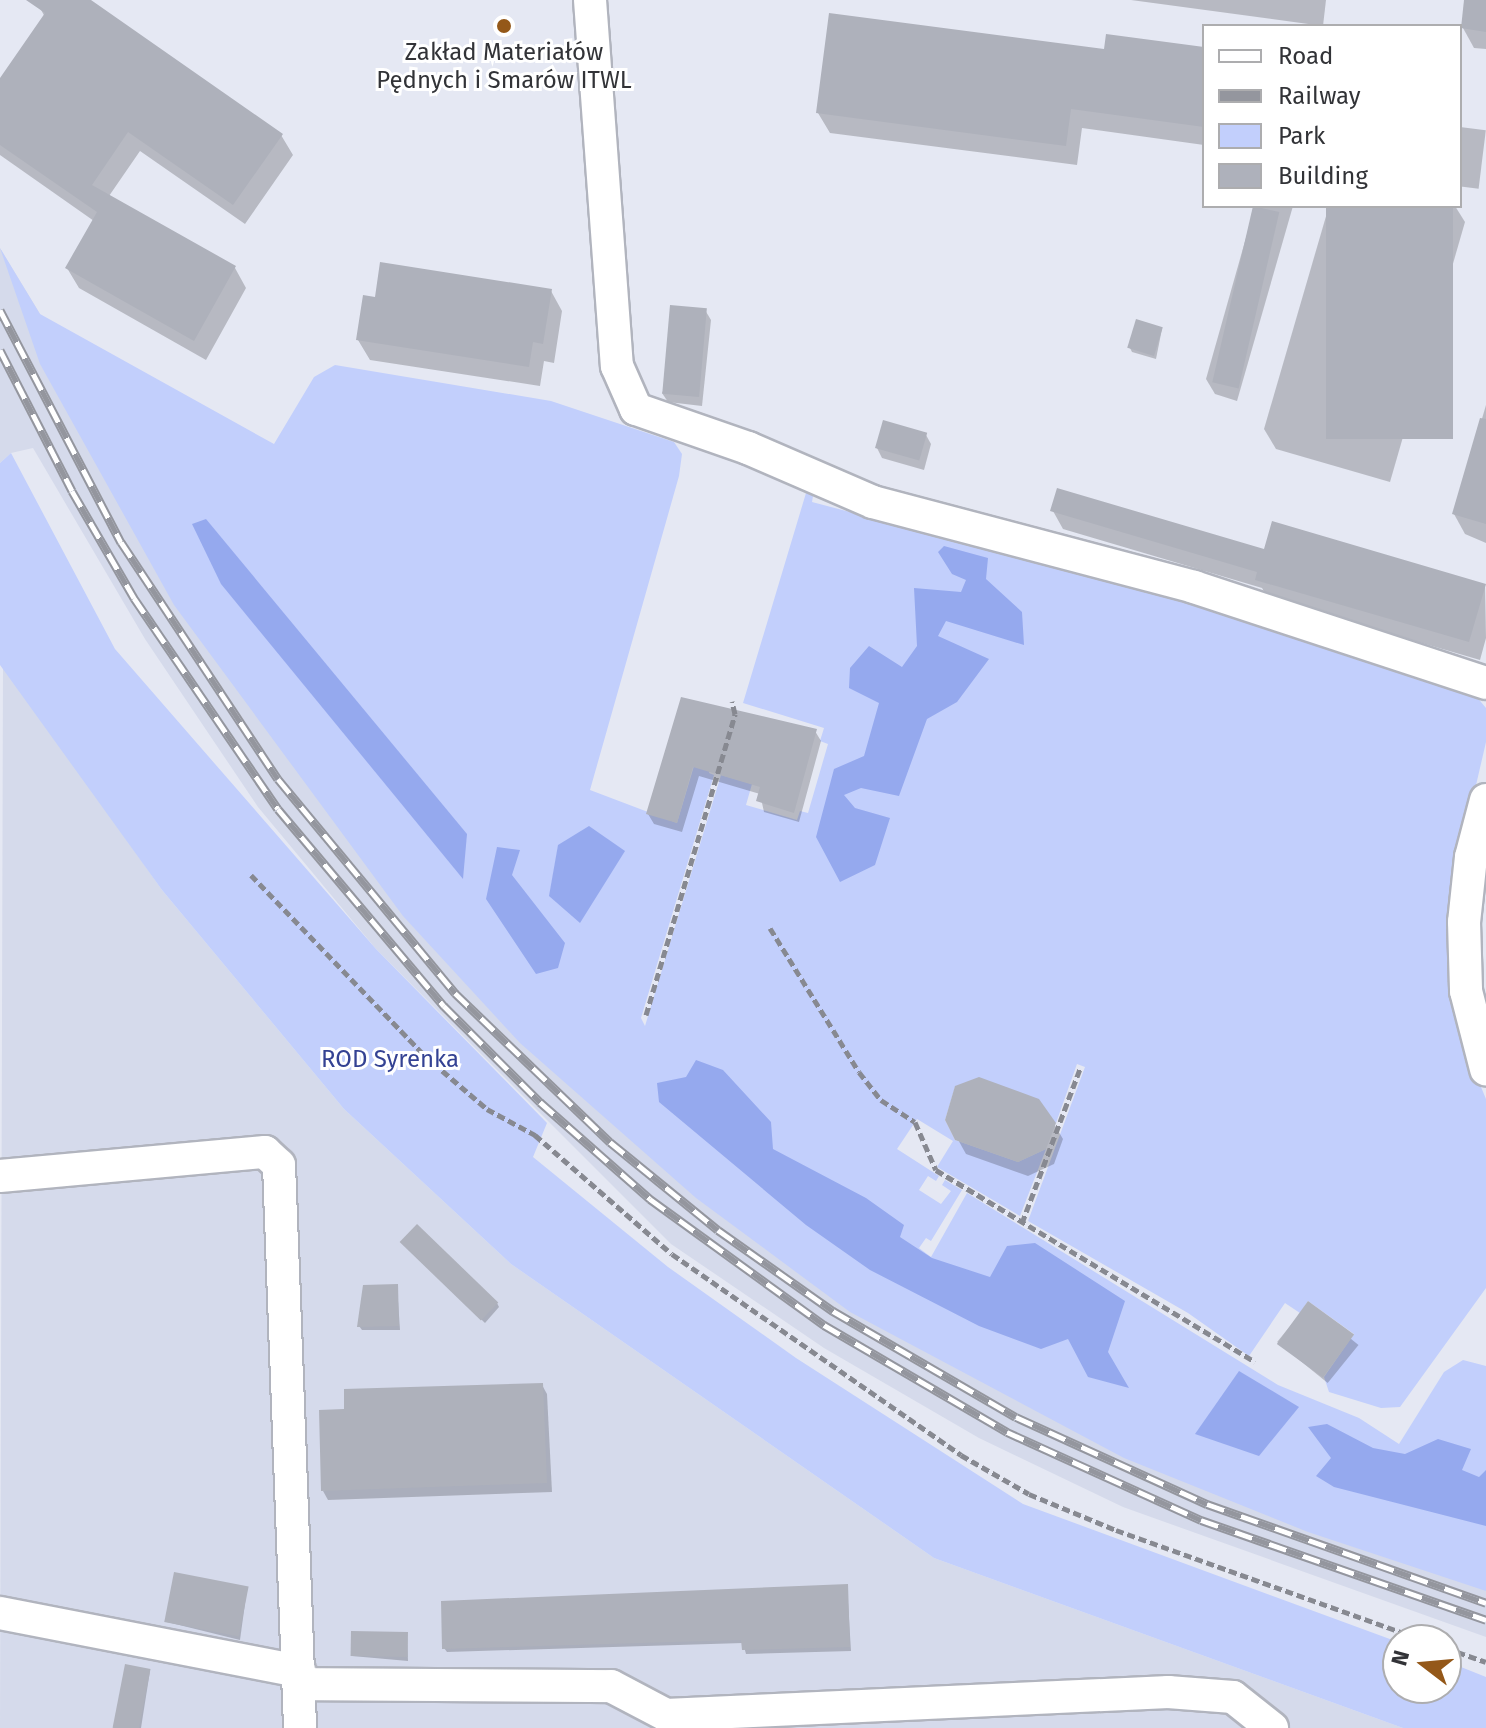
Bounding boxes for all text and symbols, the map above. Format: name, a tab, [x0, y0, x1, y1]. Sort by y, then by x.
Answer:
marker: Zakład Materiałów Pędnych i Smarów ITWL	[495, 17, 513, 35]
legend	[1202, 24, 1462, 208]
place label: Zakład Materiałów Pędnych i Smarów ITWL	[376, 39, 632, 95]
text: Road	[1278, 42, 1333, 70]
text: Railway	[1278, 82, 1361, 110]
text: Park	[1278, 122, 1325, 150]
text: Building	[1278, 162, 1368, 190]
park label: ROD Syrenka	[321, 1046, 459, 1074]
north arrow	[1382, 1624, 1462, 1704]
text: N	[1385, 1647, 1415, 1669]

